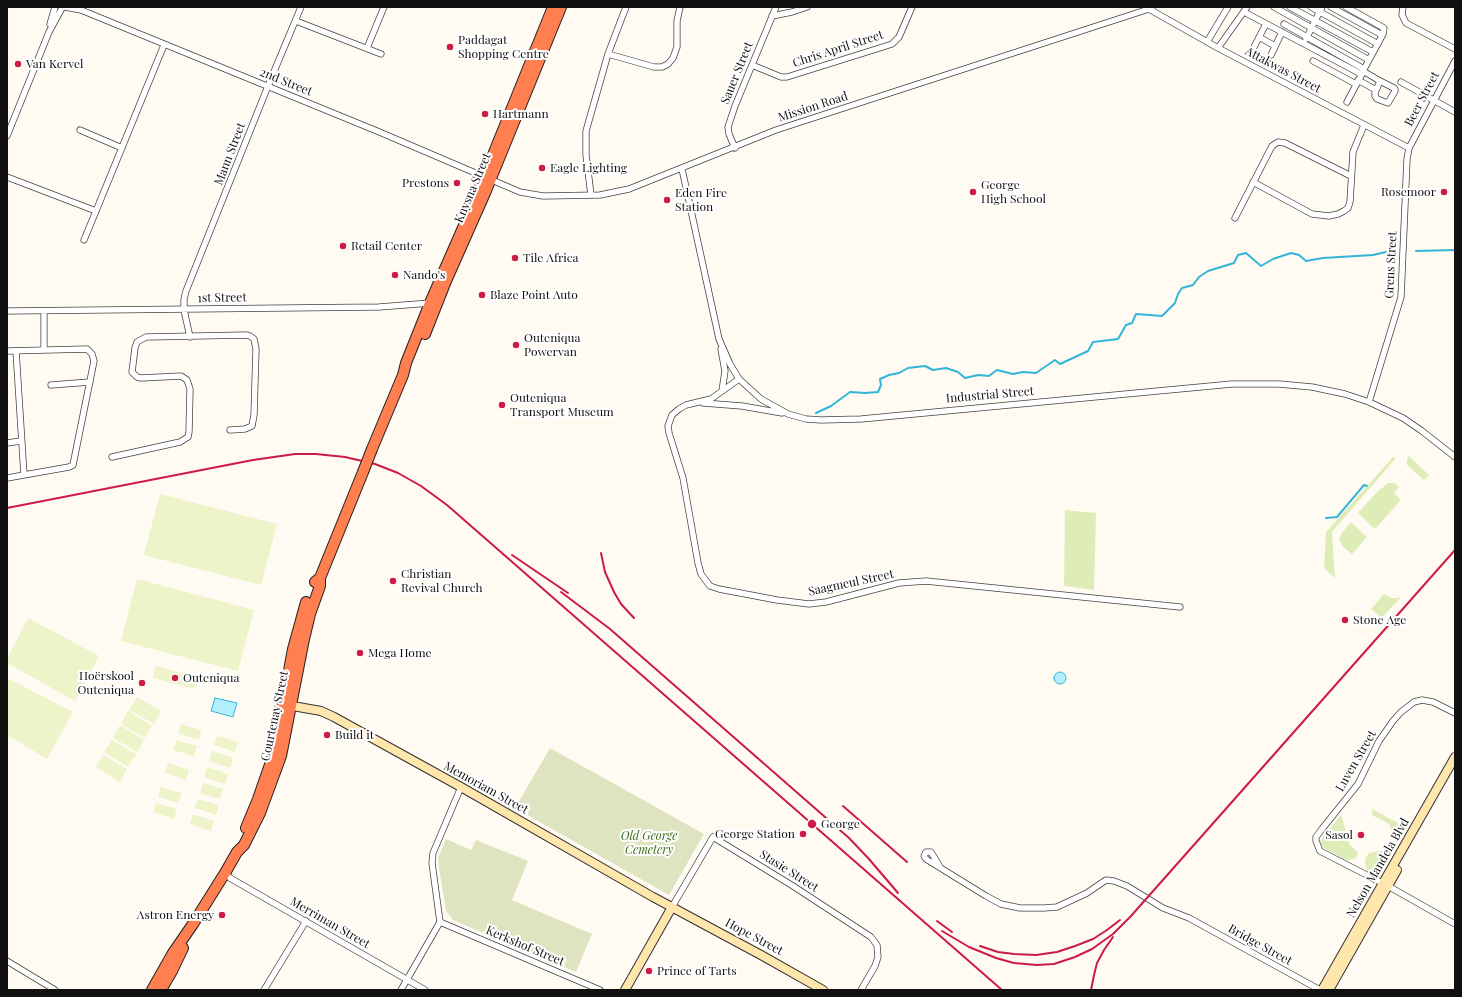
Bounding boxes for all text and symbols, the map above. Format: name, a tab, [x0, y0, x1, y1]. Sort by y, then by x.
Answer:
street label: Chris April Street	[791, 28, 885, 70]
place label: Paddagat Shopping Centre	[458, 33, 549, 61]
street label: Sauer Street	[718, 40, 756, 106]
marker: Paddagat Shopping Centre	[445, 42, 455, 52]
street label: Attakwas Street	[1243, 44, 1323, 96]
place label: Van Kervel	[26, 57, 83, 71]
marker: Van Kervel	[13, 59, 23, 69]
street label: 2nd Street	[258, 65, 314, 99]
street label: Beer Street	[1402, 69, 1442, 129]
street label: Mission Road	[776, 89, 850, 125]
place label: Hartmann	[493, 107, 549, 121]
marker: Hartmann	[480, 109, 490, 119]
street label: Mann Street	[211, 121, 249, 187]
street label: Knysna Street	[452, 151, 494, 225]
place label: Eagle Lighting	[550, 161, 627, 175]
marker: Eagle Lighting	[537, 163, 547, 173]
place label: Prestons	[402, 176, 449, 190]
marker: Prestons	[452, 178, 462, 188]
place label: George High School	[981, 178, 1046, 206]
place label: Rosemoor	[1381, 185, 1436, 199]
place label: Eden Fire Station	[675, 186, 727, 214]
marker: George High School	[968, 187, 978, 197]
marker: Rosemoor	[1439, 187, 1449, 197]
marker: Eden Fire Station	[662, 195, 672, 205]
street label: Grens Street	[1382, 231, 1400, 299]
place label: Retail Center	[351, 239, 422, 253]
marker: Retail Center	[338, 241, 348, 251]
place label: Tile Africa	[523, 251, 579, 265]
marker: Tile Africa	[510, 253, 520, 263]
place label: Nando's	[403, 268, 445, 282]
marker: Nando's	[390, 270, 400, 280]
place label: Blaze Point Auto	[490, 288, 578, 302]
street label: 1st Street	[197, 290, 247, 306]
marker: Blaze Point Auto	[477, 290, 487, 300]
place label: Outeniqua Powervan	[524, 331, 581, 359]
marker: Outeniqua Powervan	[511, 340, 521, 350]
street label: Industrial Street	[945, 384, 1035, 406]
place label: Outeniqua Transport Museum	[510, 391, 614, 419]
marker: Outeniqua Transport Museum	[497, 400, 507, 410]
place label: Christian Revival Church	[401, 567, 483, 595]
street label: Saagmeul Street	[807, 567, 895, 599]
marker: Christian Revival Church	[388, 576, 398, 586]
place label: Stone Age	[1353, 613, 1406, 627]
marker: Stone Age	[1340, 615, 1350, 625]
place label: Mega Home	[368, 646, 432, 660]
marker: Mega Home	[355, 648, 365, 658]
place label: Hoërskool Outeniqua	[77, 669, 134, 697]
street label: Courtenay Street	[258, 670, 292, 762]
place label: Outeniqua	[183, 671, 240, 685]
marker: Outeniqua	[170, 673, 180, 683]
marker: Hoërskool Outeniqua	[137, 678, 147, 688]
place label: Build it	[335, 728, 374, 742]
street label: Luven Street	[1333, 728, 1379, 794]
marker: Build it	[322, 730, 332, 740]
street label: Memoriam Street	[441, 759, 531, 817]
street label: Nelson Mandela Blvd	[1344, 816, 1412, 920]
place label: George	[821, 817, 860, 831]
marker: George	[806, 818, 818, 830]
place label: George Station	[715, 827, 795, 841]
place label: Sasol	[1325, 828, 1353, 842]
park label: Old George Cemetery	[621, 829, 677, 857]
marker: George Station	[798, 829, 808, 839]
marker: Sasol	[1356, 830, 1366, 840]
street label: Stasie Street	[757, 847, 821, 895]
street label: Merriman Street	[288, 894, 372, 952]
place label: Astron Energy	[137, 908, 214, 922]
marker: Astron Energy	[217, 910, 227, 920]
street label: Hope Street	[722, 916, 786, 958]
street label: Bridge Street	[1226, 922, 1294, 968]
street label: Kerkshof Street	[484, 923, 566, 969]
place label: Prince of Tarts	[657, 964, 737, 978]
marker: Prince of Tarts	[644, 966, 654, 976]

